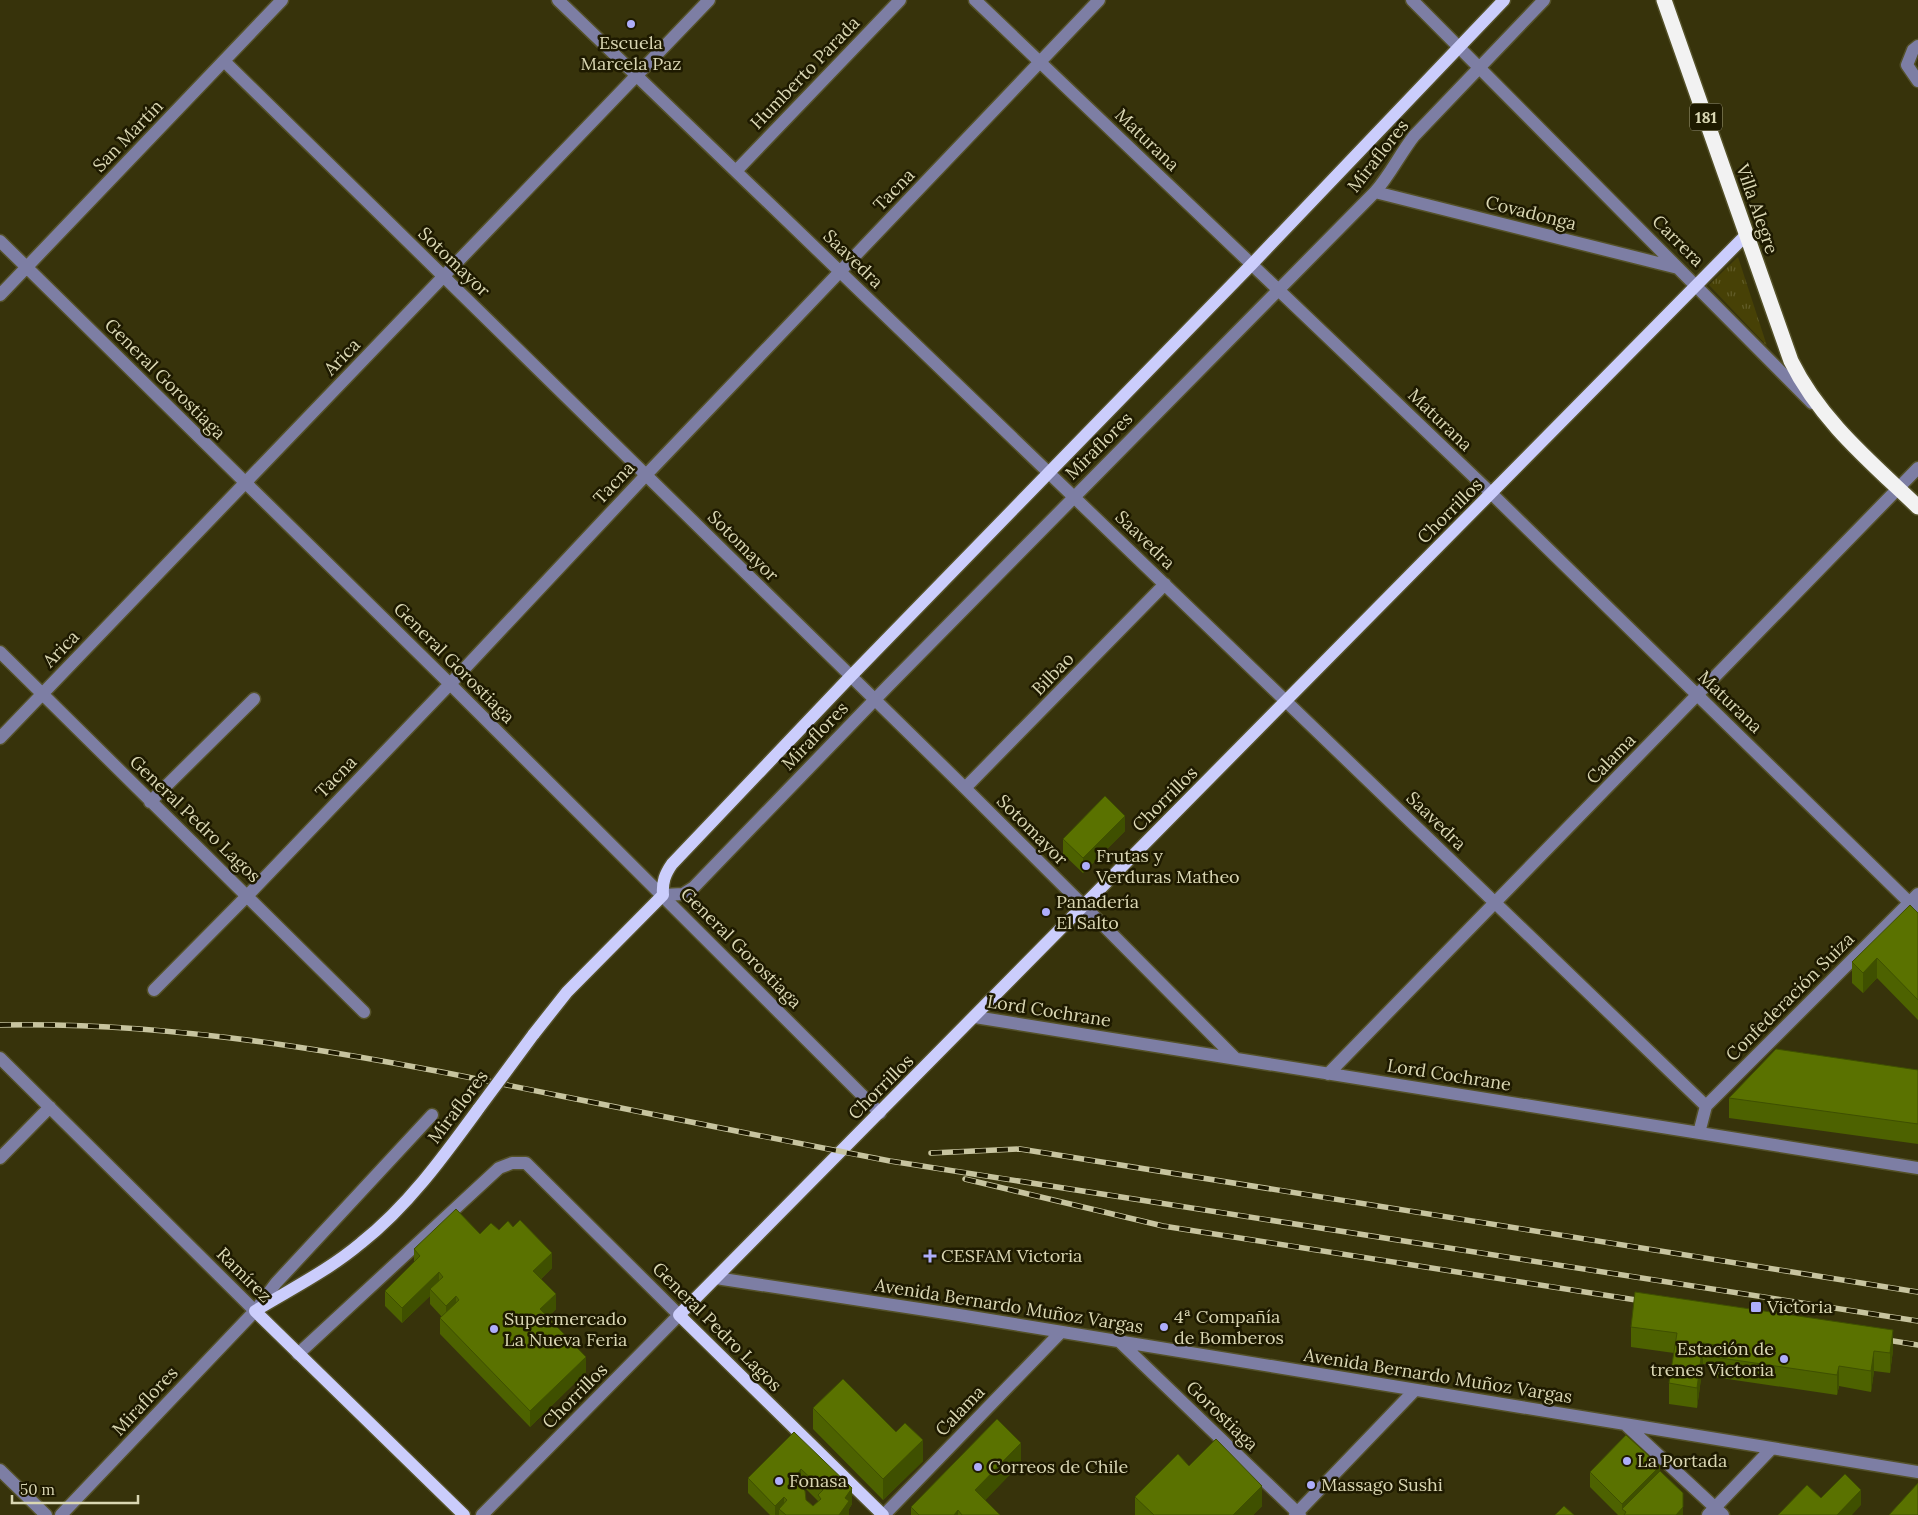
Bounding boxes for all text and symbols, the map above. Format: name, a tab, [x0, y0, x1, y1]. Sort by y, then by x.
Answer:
street label: Humberto Parada	[745, 11, 864, 134]
marker: Escuela Marcela Paz	[625, 18, 637, 30]
place label: Escuela Marcela Paz	[581, 31, 681, 75]
street label: San Martín	[87, 95, 168, 177]
street label: Maturana	[1110, 103, 1184, 176]
road number: 181	[1690, 104, 1722, 130]
street label: Miraflores	[1342, 115, 1413, 197]
street label: Villa Alegre	[1731, 160, 1784, 257]
street label: Tacna	[868, 164, 919, 216]
street label: Covadonga	[1483, 190, 1579, 235]
street label: Carrera	[1648, 210, 1709, 271]
street label: Sotomayor	[414, 222, 495, 302]
street label: Saavedra	[818, 224, 888, 293]
street label: General Gorostiaga	[100, 313, 231, 444]
street label: Arica	[318, 333, 365, 381]
street label: Maturana	[1403, 383, 1477, 456]
street label: Miraflores	[1060, 407, 1137, 484]
street label: Tacna	[588, 456, 639, 509]
street label: Chorrillos	[1412, 473, 1487, 548]
street label: Sotomayor	[703, 505, 784, 586]
street label: Saavedra	[1110, 505, 1180, 574]
street label: General Gorostiaga	[389, 597, 520, 728]
street label: Arica	[37, 625, 84, 673]
street label: Bilbao	[1027, 647, 1079, 700]
street label: Maturana	[1693, 665, 1767, 738]
street label: Miraflores	[776, 697, 853, 775]
street label: Calama	[1581, 729, 1640, 789]
street label: General Pedro Lagos	[125, 750, 266, 887]
street label: Tacna	[310, 751, 361, 803]
street label: Chorrillos	[1127, 761, 1202, 836]
street label: Saavedra	[1401, 786, 1471, 855]
street label: Sotomayor	[992, 789, 1073, 870]
place label: Frutas y Verduras Matheo	[1095, 844, 1240, 888]
marker: Frutas y Verduras Matheo	[1080, 860, 1092, 872]
street label: General Gorostiaga	[676, 882, 807, 1013]
place label: Panadería El Salto	[1056, 890, 1139, 934]
marker: Panadería El Salto	[1040, 906, 1052, 918]
street label: Confederación Suiza	[1721, 928, 1859, 1066]
street label: Lord Cochrane	[985, 989, 1113, 1032]
street label: Chorrillos	[843, 1049, 918, 1124]
street label: Lord Cochrane	[1385, 1053, 1513, 1096]
street label: Miraflores	[422, 1065, 493, 1148]
street label: Ramírez	[212, 1242, 277, 1307]
place label: CESFAM Victoria	[941, 1244, 1082, 1267]
marker: CESFAM Victoria	[923, 1249, 937, 1263]
street label: General Pedro Lagos	[648, 1257, 787, 1396]
street label: Avenida Bernardo Muñoz Vargas	[872, 1273, 1145, 1338]
place label: Victoria	[1766, 1295, 1833, 1318]
marker: Victoria	[1749, 1300, 1763, 1314]
place label: 4ª Compañía de Bomberos	[1174, 1305, 1284, 1349]
place label: Supermercado La Nueva Feria	[504, 1307, 627, 1351]
marker: 4ª Compañía de Bomberos	[1158, 1321, 1170, 1333]
marker: Supermercado La Nueva Feria	[488, 1323, 500, 1335]
place label: Estación de trenes Victoria	[1650, 1337, 1774, 1381]
street label: Avenida Bernardo Muñoz Vargas	[1301, 1343, 1574, 1408]
marker: Estación de trenes Victoria	[1778, 1353, 1790, 1365]
street label: Chorrillos	[537, 1358, 612, 1433]
street label: Miraflores	[107, 1361, 182, 1440]
street label: Gorostiaga	[1182, 1376, 1263, 1456]
street label: Calama	[930, 1381, 989, 1441]
place label: La Portada	[1637, 1449, 1727, 1472]
place label: Correos de Chile	[988, 1455, 1128, 1478]
marker: La Portada	[1621, 1455, 1633, 1467]
marker: Correos de Chile	[972, 1461, 984, 1473]
place label: Fonasa	[789, 1469, 847, 1492]
scale bar	[12, 1472, 139, 1504]
place label: Massago Sushi	[1321, 1473, 1443, 1496]
marker: Fonasa	[773, 1475, 785, 1487]
marker: Massago Sushi	[1305, 1479, 1317, 1491]
text: 50 m	[20, 1480, 55, 1499]

